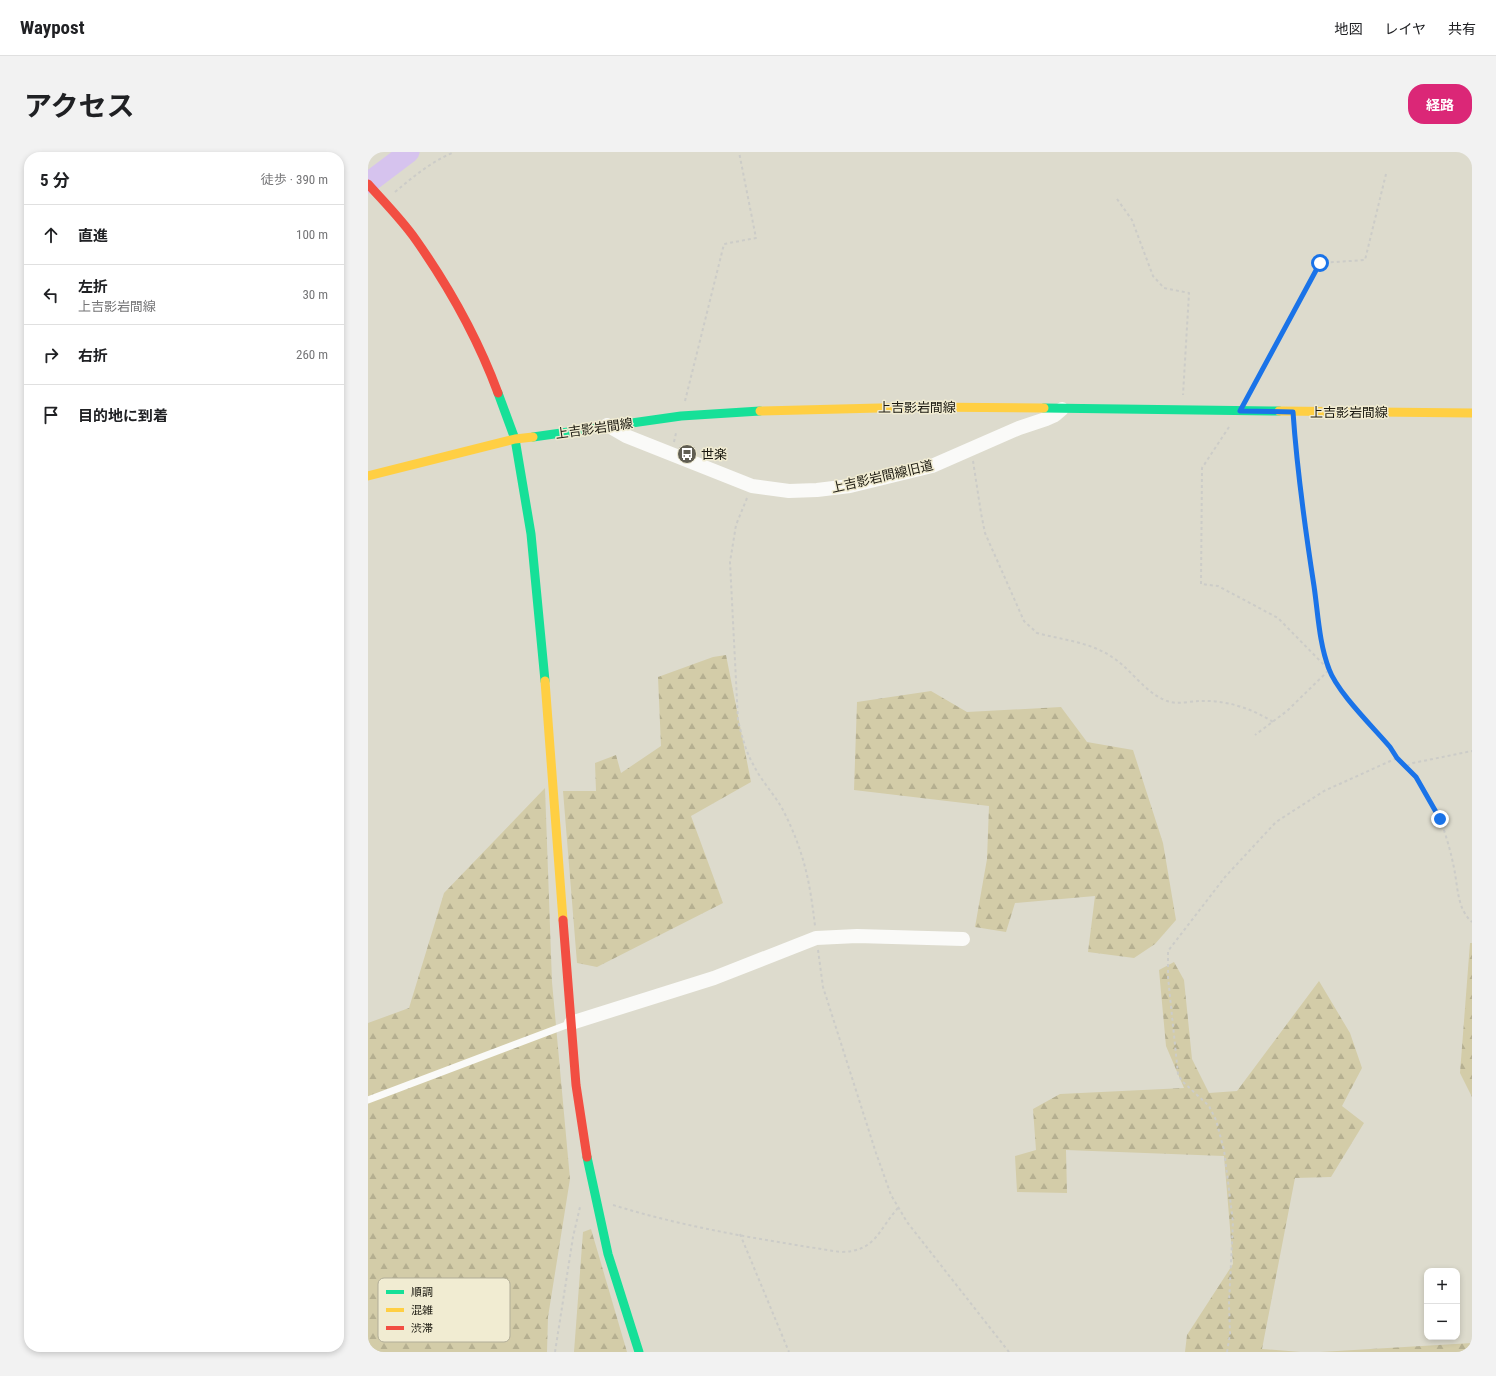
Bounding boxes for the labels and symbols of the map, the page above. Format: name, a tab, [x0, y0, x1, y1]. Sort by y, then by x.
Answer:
route start	[1311, 254, 1329, 272]
street label: 上吉影岩間線	[878, 400, 956, 415]
street label: 上吉影岩間線	[1310, 405, 1388, 420]
street label: 上吉影岩間線	[554, 416, 634, 441]
bus stop icon: 世楽	[676, 443, 698, 465]
place label: 世楽	[701, 447, 727, 462]
street label: 上吉影岩間線旧道	[830, 457, 934, 495]
route end	[1431, 810, 1449, 828]
legend	[378, 1278, 510, 1342]
text: 順調	[411, 1286, 433, 1299]
text: 混雑	[411, 1304, 433, 1317]
text: 渋滞	[411, 1322, 433, 1335]

